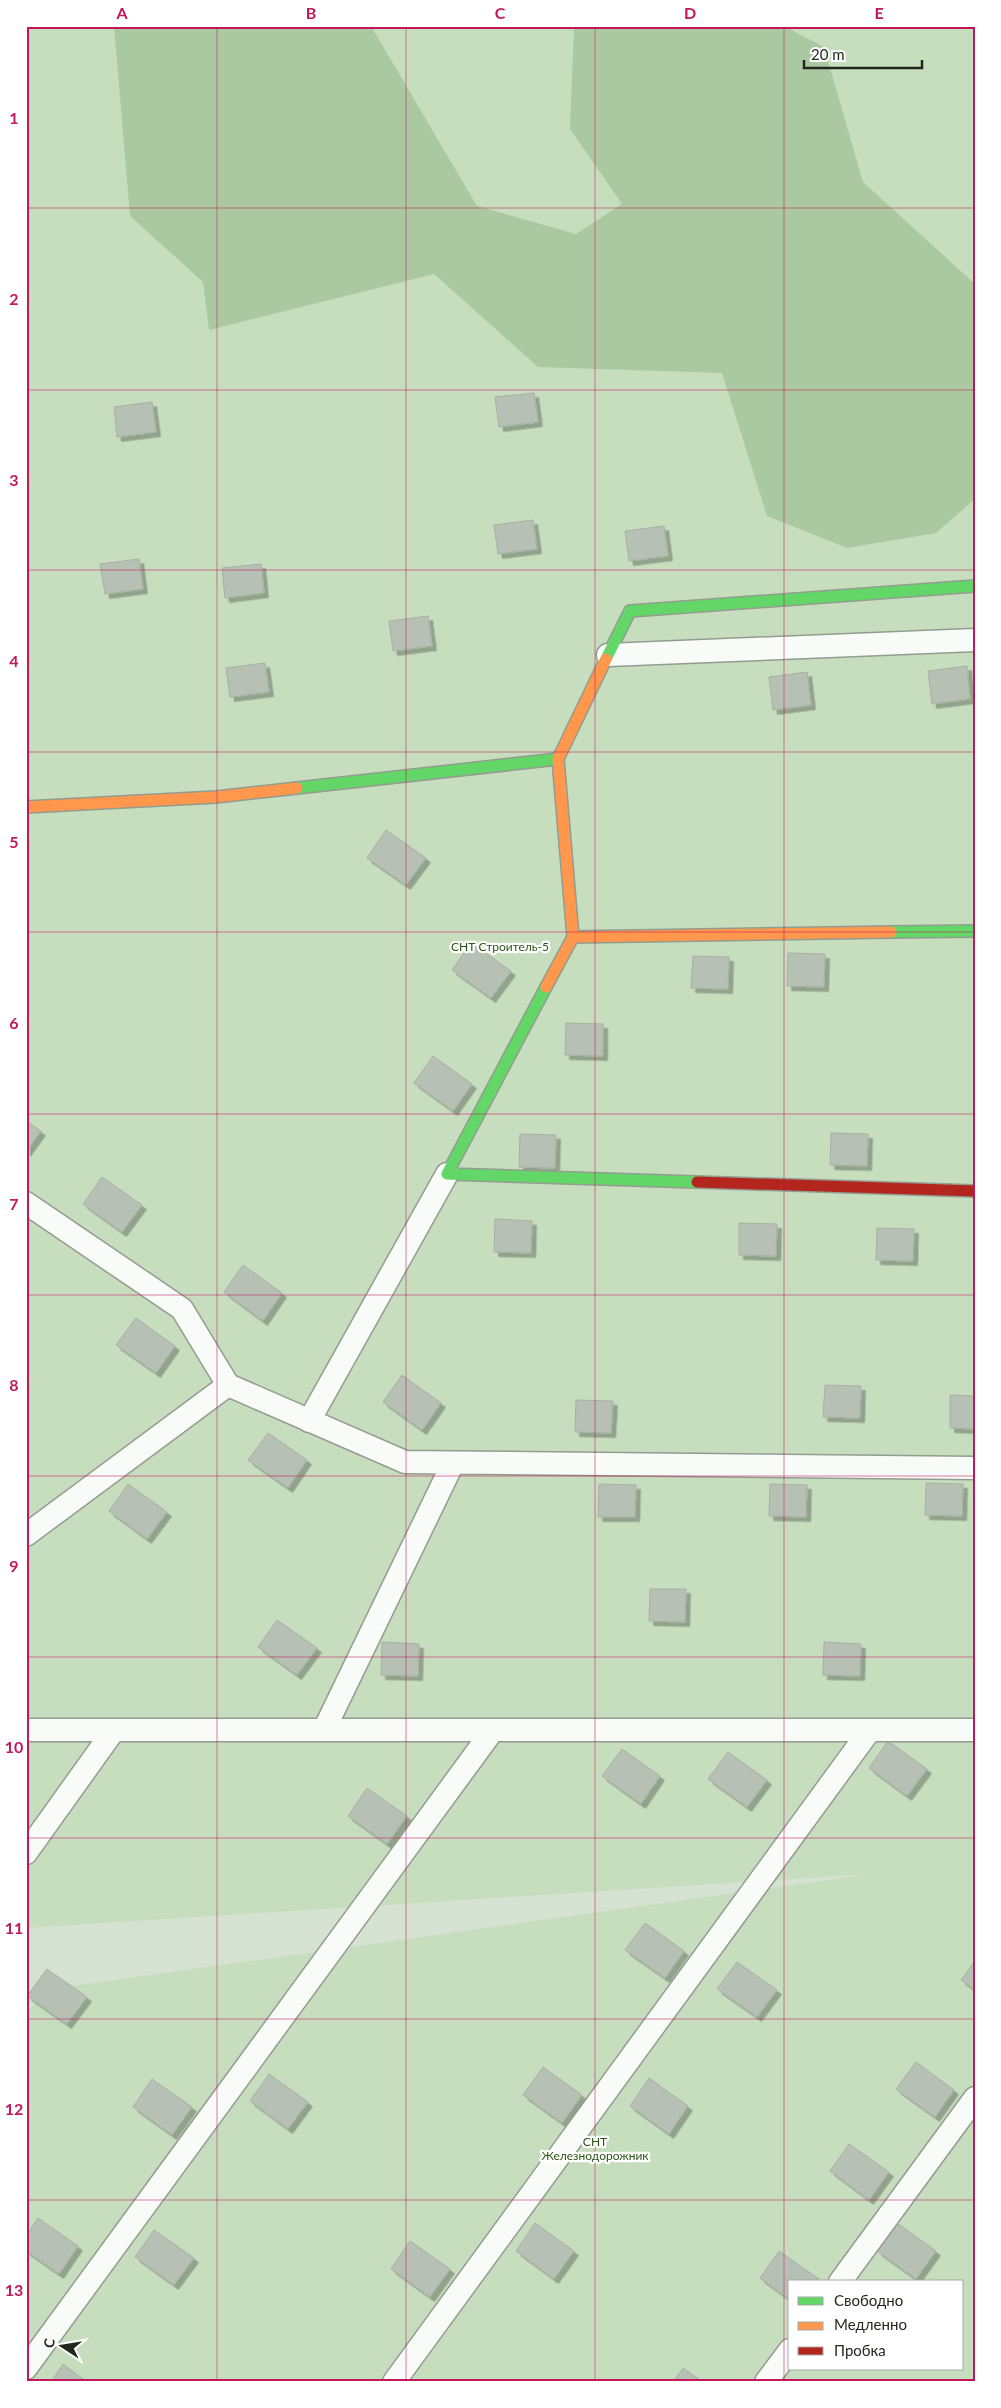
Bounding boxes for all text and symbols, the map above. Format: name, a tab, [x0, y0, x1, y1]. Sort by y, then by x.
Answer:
text: A	[115, 3, 128, 22]
text: B	[306, 3, 316, 22]
text: C	[495, 3, 506, 22]
text: D	[684, 3, 696, 22]
text: E	[874, 3, 884, 22]
scale bar	[804, 38, 921, 70]
text: 20 m	[811, 45, 845, 63]
text: 1	[9, 108, 19, 127]
text: 2	[9, 289, 19, 308]
text: 3	[9, 470, 19, 489]
text: 4	[9, 651, 19, 670]
text: 5	[9, 832, 19, 851]
park label: СНТ Строитель-5	[451, 939, 549, 954]
text: 6	[9, 1013, 19, 1032]
text: 7	[9, 1194, 19, 1213]
text: 8	[9, 1375, 19, 1394]
text: 9	[9, 1556, 19, 1575]
text: 10	[5, 1737, 23, 1756]
text: 11	[5, 1918, 23, 1937]
text: 12	[5, 2099, 23, 2118]
park label: СНТ Железнодорожник	[541, 2134, 649, 2163]
text: 13	[5, 2280, 23, 2299]
legend	[788, 2280, 964, 2370]
text: Свободно	[834, 2291, 903, 2309]
text: Медленно	[834, 2315, 907, 2333]
north arrow	[38, 2320, 88, 2370]
text: С	[40, 2336, 58, 2349]
text: Пробка	[834, 2341, 886, 2359]

